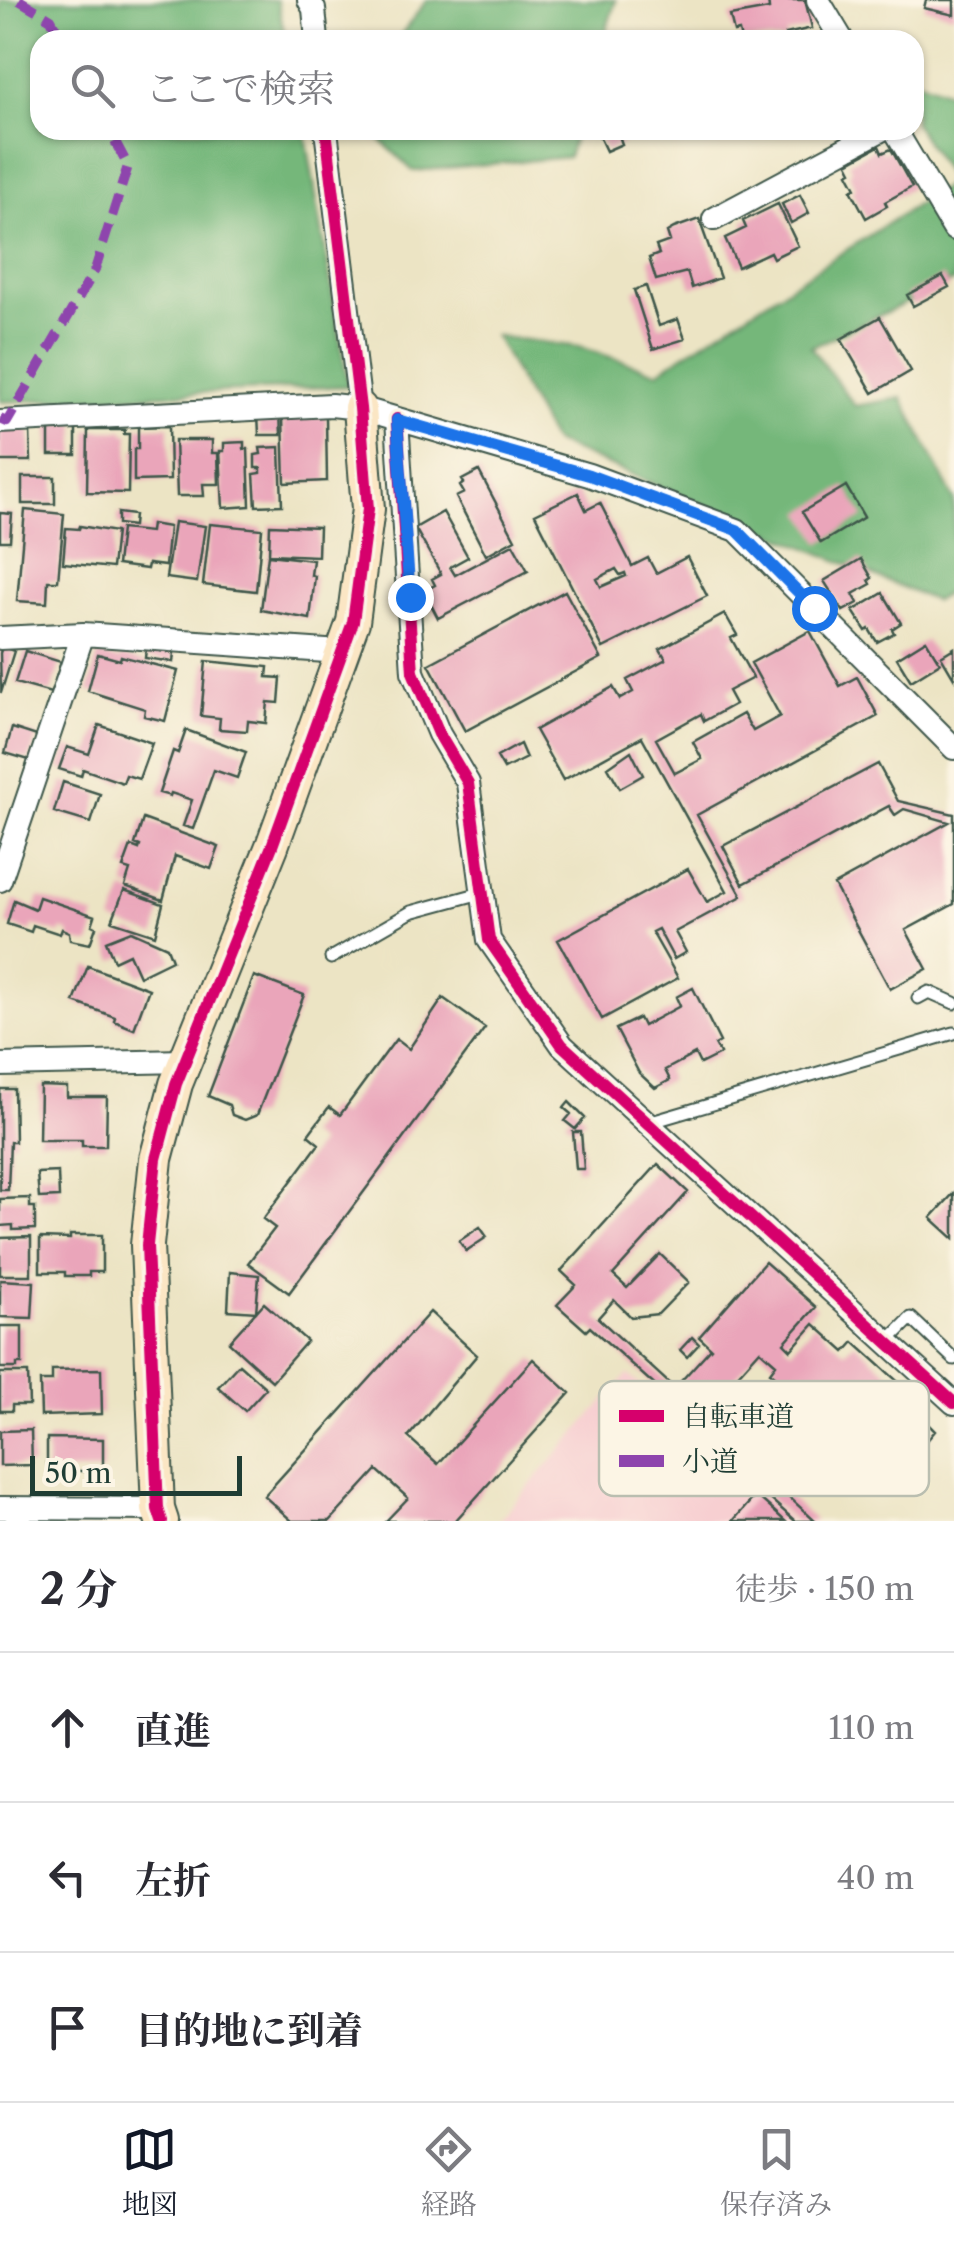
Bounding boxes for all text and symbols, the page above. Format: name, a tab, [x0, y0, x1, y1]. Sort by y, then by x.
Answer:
search box	[30, 30, 924, 140]
icon: search	[65, 58, 120, 113]
text: ここで検索	[145, 65, 335, 112]
route end	[388, 575, 434, 621]
route start	[792, 586, 838, 632]
legend	[599, 1381, 929, 1496]
text: 自転車道	[682, 1399, 794, 1433]
text: 小道	[682, 1444, 738, 1478]
scale bar	[30, 1451, 242, 1496]
text: 50 m	[45, 1456, 112, 1490]
text: 2 分	[40, 1563, 117, 1615]
text: 徒歩 · 150 m	[735, 1569, 914, 1608]
icon: ahead	[40, 1700, 95, 1755]
text: 直進	[135, 1707, 211, 1754]
text: 110 m	[828, 1708, 914, 1747]
icon: left	[40, 1850, 95, 1905]
text: 左折	[135, 1857, 211, 1904]
text: 40 m	[837, 1858, 914, 1897]
icon: arrive	[40, 2000, 95, 2055]
text: 目的地に到着	[135, 2007, 363, 2054]
tab: 地図	[122, 2122, 178, 2222]
tab: 経路	[421, 2122, 477, 2222]
tab: 保存済み	[720, 2122, 832, 2222]

